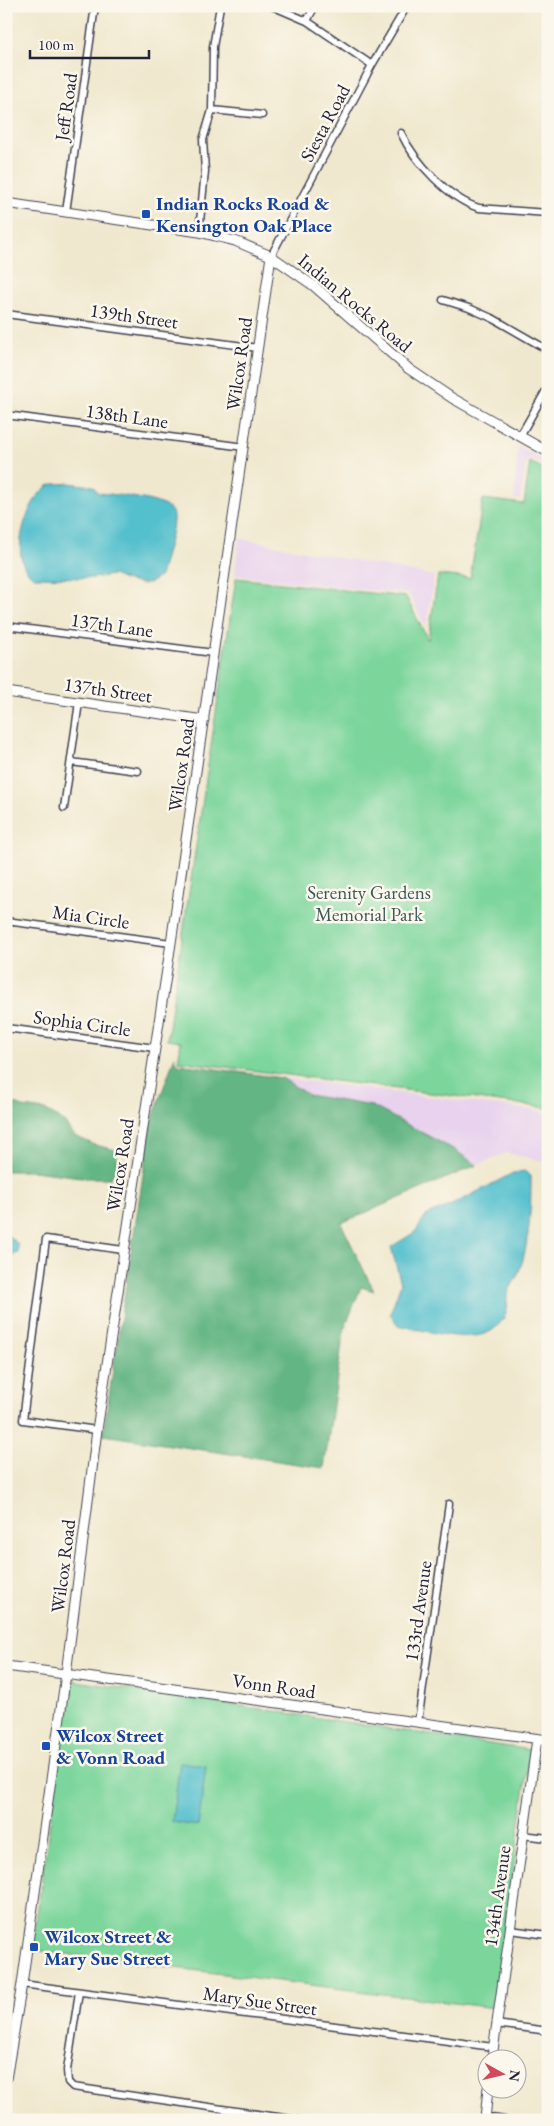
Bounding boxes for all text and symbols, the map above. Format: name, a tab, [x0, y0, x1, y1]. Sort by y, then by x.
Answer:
scale bar	[30, 28, 149, 60]
text: 100 m	[38, 35, 75, 54]
street label: Jeff Road	[49, 71, 83, 145]
street label: Siesta Road	[294, 80, 356, 166]
place label: Indian Rocks Road & Kensington Oak Place	[156, 191, 332, 238]
marker: Indian Rocks Road & Kensington Oak Place	[140, 208, 152, 220]
street label: Indian Rocks Road	[293, 248, 418, 358]
street label: 139th Street	[88, 297, 180, 335]
street label: Wilcox Road	[220, 315, 258, 412]
street label: 138th Lane	[84, 398, 170, 434]
street label: 137th Lane	[69, 607, 155, 643]
street label: 137th Street	[62, 671, 154, 709]
street label: Wilcox Road	[162, 716, 200, 813]
park label: Serenity Gardens Memorial Park	[307, 880, 431, 927]
street label: Mia Circle	[51, 899, 131, 935]
street label: Sophia Circle	[32, 1004, 132, 1042]
street label: Wilcox Road	[100, 1116, 140, 1213]
street label: Wilcox Road	[45, 1517, 81, 1614]
street label: 133rd Avenue	[399, 1559, 437, 1663]
street label: Vonn Road	[231, 1668, 318, 1704]
place label: Wilcox Street & Vonn Road	[56, 1723, 166, 1770]
marker: Wilcox Street & Vonn Road	[40, 1740, 52, 1752]
street label: 134th Avenue	[478, 1844, 516, 1948]
place label: Wilcox Street & Mary Sue Street	[44, 1924, 172, 1971]
marker: Wilcox Street & Mary Sue Street	[28, 1941, 40, 1953]
street label: Mary Sue Street	[202, 1981, 319, 2021]
north arrow	[476, 2048, 526, 2098]
text: N	[505, 2069, 525, 2083]

